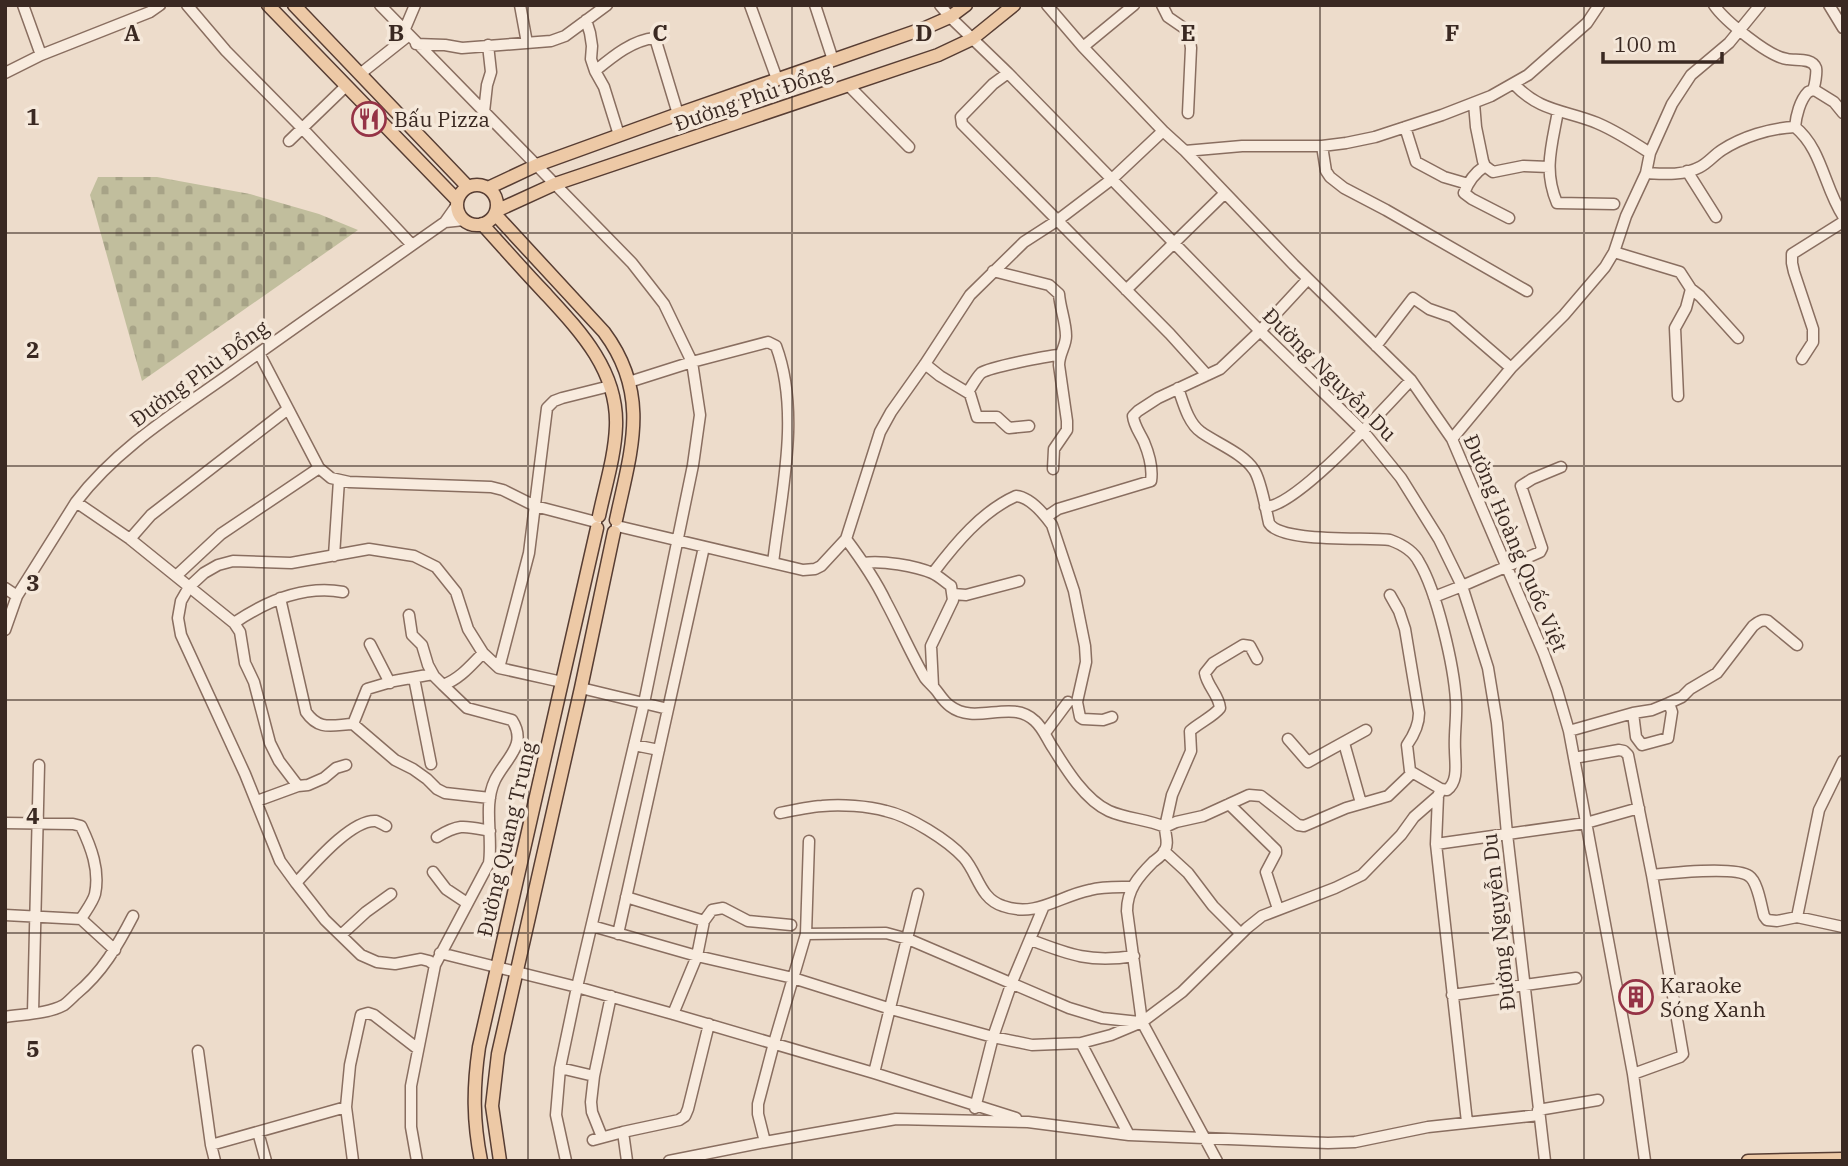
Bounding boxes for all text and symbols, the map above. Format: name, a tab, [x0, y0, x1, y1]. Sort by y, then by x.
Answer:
text: A	[124, 17, 140, 47]
text: B	[388, 17, 404, 47]
text: C	[652, 17, 668, 47]
text: D	[915, 17, 933, 47]
text: E	[1180, 17, 1196, 47]
text: F	[1445, 17, 1459, 47]
scale bar	[1603, 21, 1722, 65]
text: 100 m	[1614, 30, 1677, 58]
street label: Đường Phù Đổng	[670, 57, 836, 137]
restaurant icon: Bấu Pizza	[350, 100, 388, 138]
text: 1	[26, 101, 40, 131]
place label: Bấu Pizza	[394, 105, 490, 133]
street label: Đường Nguyễn Du	[1257, 301, 1403, 447]
street label: Đường Phù Đổng	[124, 313, 274, 433]
text: 2	[26, 334, 40, 364]
street label: Đường Hoàng Quốc Việt	[1457, 430, 1575, 656]
text: 3	[26, 567, 40, 597]
street label: Đường Quang Trung	[470, 738, 542, 939]
text: 4	[26, 800, 40, 830]
street label: Đường Nguyễn Du	[1475, 832, 1521, 1012]
place label: Karaoke Sóng Xanh	[1660, 971, 1766, 1023]
building icon: Karaoke Sóng Xanh	[1617, 978, 1655, 1016]
text: 5	[26, 1033, 40, 1063]

